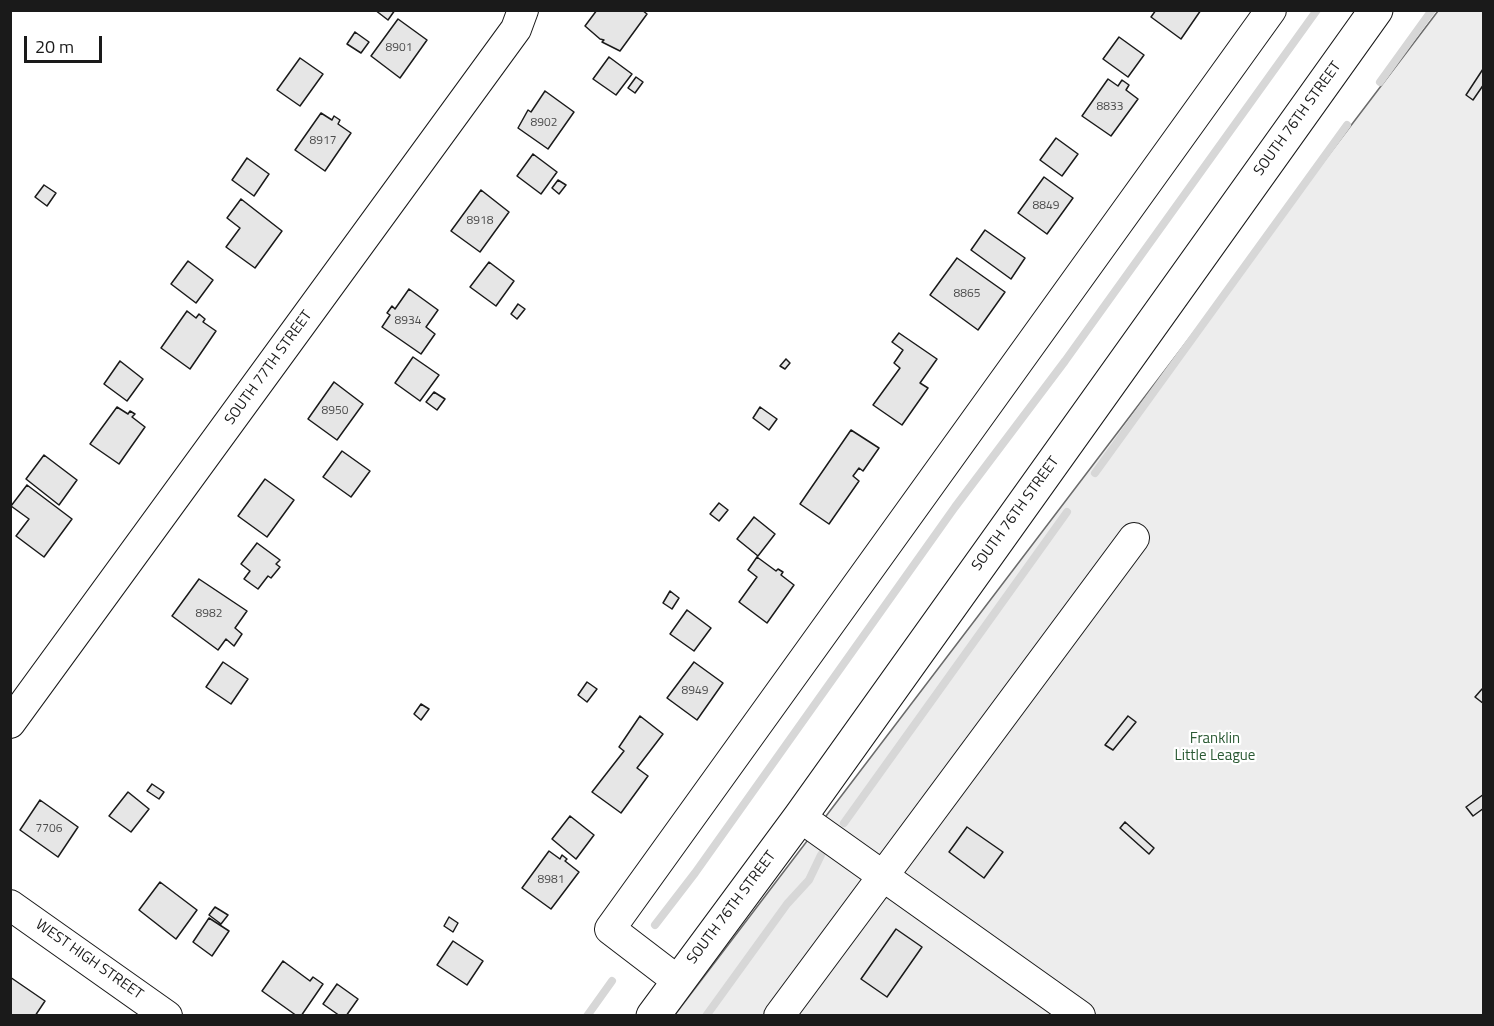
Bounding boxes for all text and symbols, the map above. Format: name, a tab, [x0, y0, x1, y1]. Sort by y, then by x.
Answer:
scale bar	[27, 24, 105, 62]
text: 20 m	[35, 33, 74, 60]
house number: 8901	[386, 41, 412, 55]
street label: SOUTH 76TH STREET	[1250, 58, 1346, 180]
house number: 8833	[1097, 100, 1123, 114]
house number: 8902	[531, 116, 557, 130]
house number: 8917	[310, 134, 336, 148]
house number: 8849	[1033, 199, 1059, 213]
house number: 8918	[467, 214, 493, 228]
house number: 8865	[954, 287, 980, 301]
street label: SOUTH 77TH STREET	[221, 307, 317, 429]
house number: 8934	[395, 314, 421, 328]
house number: 8950	[322, 404, 348, 418]
street label: SOUTH 76TH STREET	[968, 453, 1064, 575]
house number: 8982	[196, 607, 222, 621]
house number: 8949	[682, 684, 708, 698]
park label: Franklin Little League	[1175, 730, 1255, 765]
house number: 7706	[36, 822, 62, 836]
street label: SOUTH 76TH STREET	[684, 848, 780, 968]
house number: 8981	[538, 873, 564, 887]
street label: WEST HIGH STREET	[32, 916, 146, 1004]

